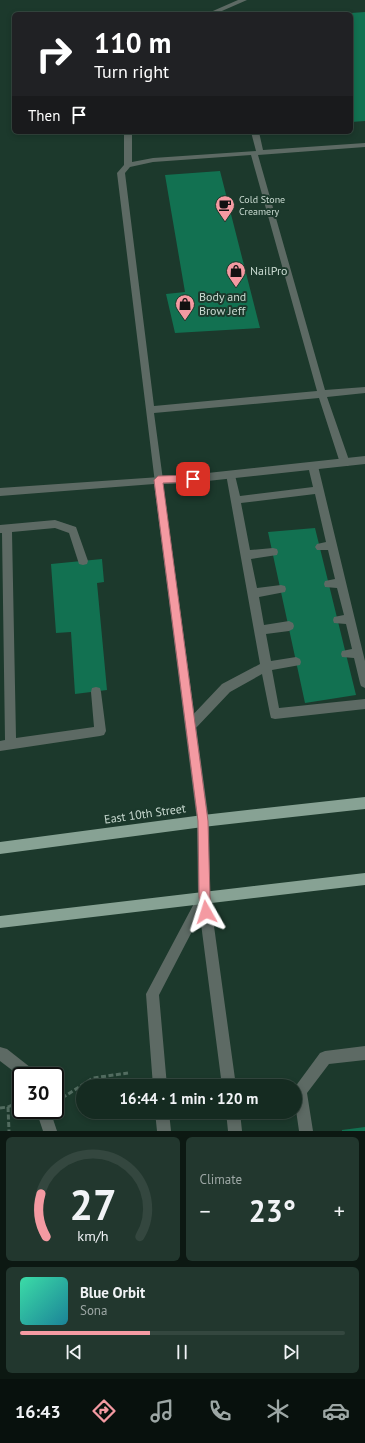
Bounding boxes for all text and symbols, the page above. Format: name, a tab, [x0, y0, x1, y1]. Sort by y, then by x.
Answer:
text: 110 m	[94, 24, 171, 61]
icon: right	[28, 28, 80, 80]
text: Turn right	[94, 60, 169, 83]
icon: arrive	[68, 104, 90, 126]
text: Then	[28, 106, 60, 125]
place label: Cold Stone Creamery	[239, 193, 285, 218]
cafe icon: Cold Stone Creamery	[214, 194, 236, 222]
shop icon: NailPro	[225, 260, 247, 288]
place label: NailPro	[250, 263, 288, 278]
place label: Body and Brow Jeff	[199, 289, 247, 318]
shop icon: Body and Brow Jeff	[174, 293, 196, 321]
pin	[176, 462, 210, 496]
icon: arrive	[182, 468, 204, 490]
street label: East 10th Street	[103, 800, 187, 827]
position arrow	[185, 891, 227, 933]
speed limit sign: 30	[12, 1067, 64, 1119]
text: 16:44 · 1 min · 120 m	[120, 1089, 258, 1108]
text: Climate	[200, 1171, 242, 1188]
text: 27	[69, 1178, 116, 1231]
text: 23°	[249, 1191, 296, 1230]
text: −	[200, 1197, 211, 1225]
text: +	[334, 1197, 345, 1225]
text: km/h	[77, 1226, 108, 1245]
text: Blue Orbit	[80, 1283, 145, 1302]
text: Sona	[80, 1302, 107, 1319]
icon: previous	[63, 1341, 85, 1363]
icon: pause	[171, 1341, 193, 1363]
icon: next	[280, 1341, 302, 1363]
icon: directions	[90, 1397, 118, 1425]
icon: music	[148, 1397, 176, 1425]
icon: phone	[206, 1397, 234, 1425]
icon: climate	[264, 1397, 292, 1425]
icon: car	[322, 1397, 350, 1425]
text: 16:43	[15, 1400, 61, 1423]

